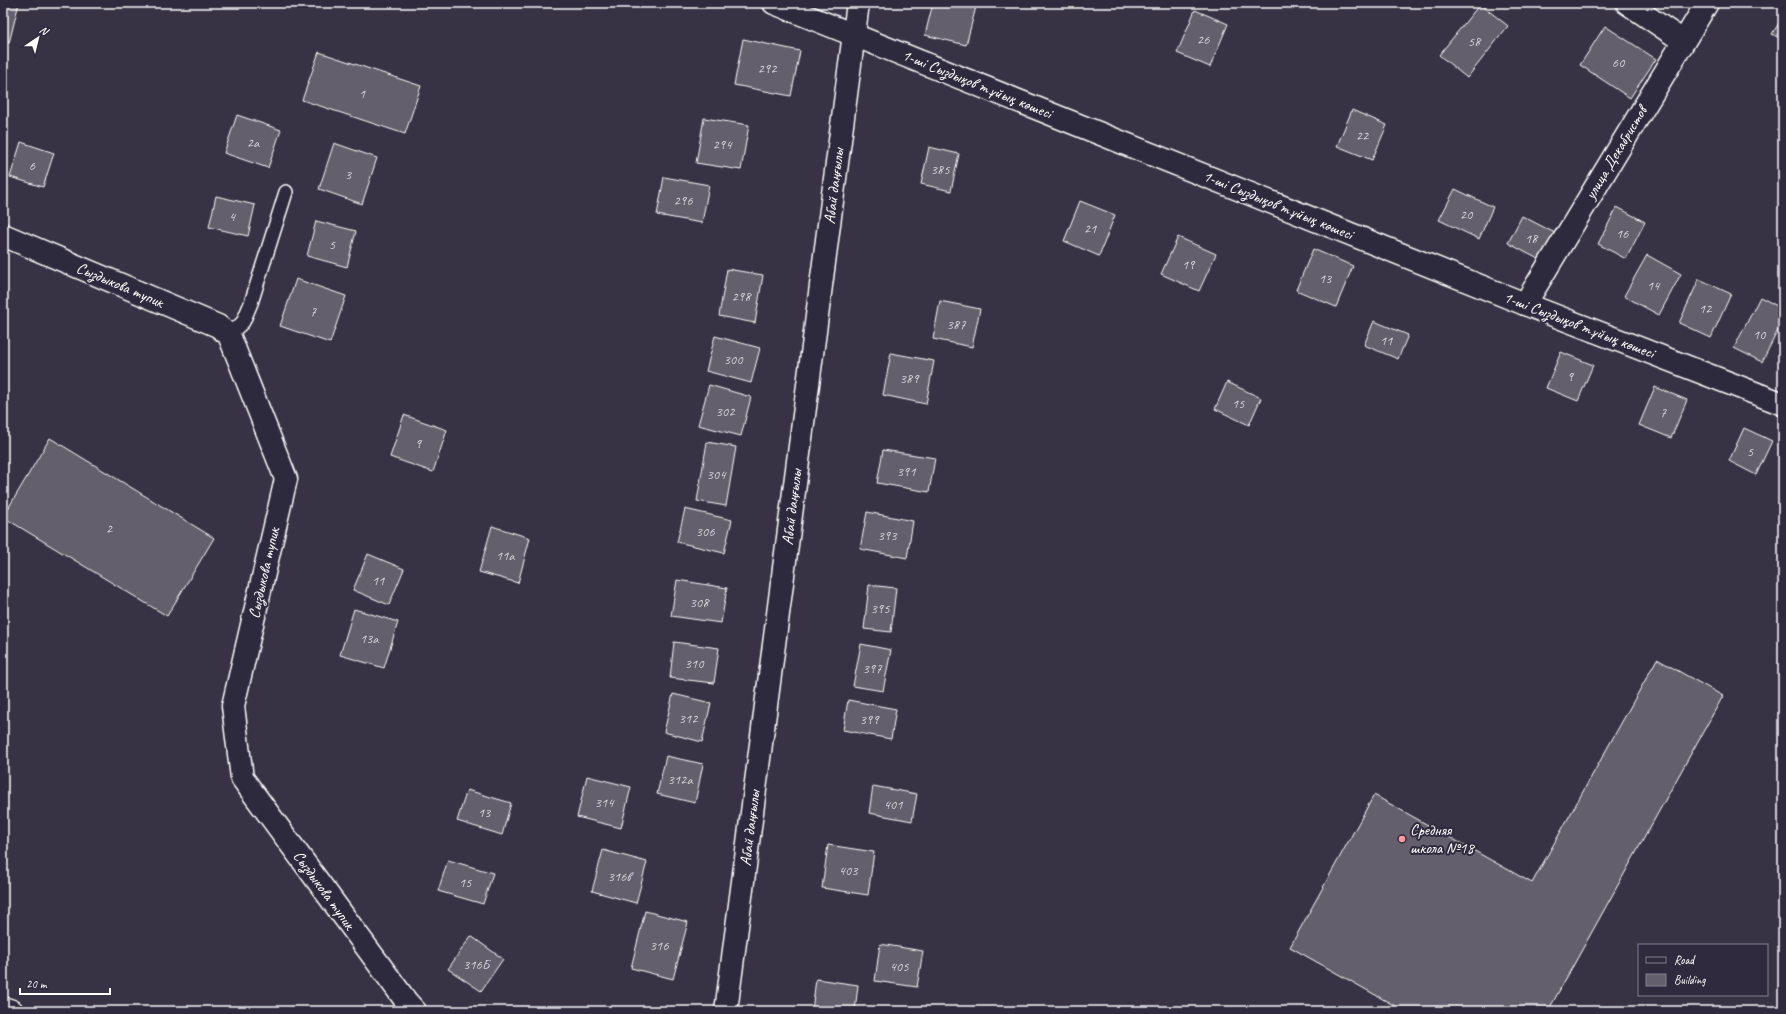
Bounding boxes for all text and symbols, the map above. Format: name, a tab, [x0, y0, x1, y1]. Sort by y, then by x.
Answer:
north arrow	[18, 18, 58, 58]
text: N	[37, 22, 52, 39]
house number: 26	[1197, 31, 1210, 48]
house number: 58	[1468, 33, 1482, 50]
street label: 1-ші Сыздықов тұйық көшесі	[899, 45, 1057, 124]
house number: 60	[1612, 54, 1626, 71]
house number: 292	[758, 60, 778, 77]
house number: 1	[359, 85, 366, 102]
street label: улица Декабристов	[1580, 100, 1653, 204]
house number: 22	[1356, 127, 1370, 144]
house number: 2а	[247, 134, 260, 151]
house number: 294	[713, 136, 733, 153]
street label: Абай даңғылы	[819, 145, 849, 225]
house number: 6	[29, 157, 36, 174]
house number: 385	[931, 161, 950, 178]
house number: 3	[345, 166, 353, 183]
street label: 1-ші Сыздықов тұйық көшесі	[1200, 166, 1358, 245]
house number: 296	[674, 192, 693, 209]
house number: 20	[1460, 206, 1474, 223]
house number: 4	[229, 208, 237, 225]
house number: 21	[1084, 220, 1097, 237]
house number: 16	[1616, 225, 1629, 242]
house number: 18	[1525, 230, 1539, 247]
house number: 5	[329, 236, 336, 253]
house number: 19	[1182, 256, 1196, 273]
street label: Сыздыкова тупик	[73, 258, 168, 313]
house number: 13	[1319, 270, 1333, 287]
house number: 14	[1647, 277, 1661, 294]
street label: 1-ші Сыздықов тұйық көшесі	[1501, 287, 1659, 364]
house number: 298	[732, 288, 752, 305]
house number: 12	[1699, 300, 1713, 317]
house number: 7	[310, 303, 317, 320]
house number: 387	[947, 316, 966, 333]
house number: 10	[1753, 326, 1767, 343]
house number: 11	[1380, 332, 1393, 349]
house number: 300	[724, 351, 744, 368]
house number: 9	[1567, 368, 1575, 385]
house number: 389	[900, 370, 920, 387]
house number: 15	[1232, 395, 1245, 412]
house number: 302	[716, 403, 736, 420]
house number: 7	[1660, 404, 1667, 421]
house number: 9	[415, 435, 423, 452]
house number: 5	[1747, 443, 1754, 460]
house number: 391	[897, 463, 916, 480]
house number: 304	[707, 466, 727, 483]
street label: Абай даңғылы	[777, 466, 807, 546]
house number: 2	[106, 520, 114, 537]
house number: 306	[696, 523, 715, 540]
street label: Сыздыкова тупик	[244, 524, 284, 620]
house number: 393	[878, 527, 898, 544]
house number: 11а	[496, 547, 515, 564]
house number: 11	[372, 572, 385, 589]
house number: 308	[690, 594, 710, 611]
house number: 395	[871, 600, 890, 617]
house number: 13а	[360, 630, 379, 647]
house number: 310	[685, 655, 705, 672]
house number: 397	[863, 660, 882, 677]
house number: 312	[679, 710, 699, 727]
house number: 399	[860, 711, 880, 728]
house number: 312а	[667, 771, 693, 788]
street label: Абай даңғылы	[735, 787, 765, 867]
house number: 314	[595, 794, 615, 811]
house number: 401	[884, 796, 903, 813]
house number: 13	[478, 804, 492, 821]
place label: Средняя школа №18	[1410, 820, 1475, 858]
marker: Средняя школа №18	[1397, 834, 1407, 844]
street label: Сыздыкова тупик	[289, 847, 360, 934]
house number: 403	[839, 862, 859, 879]
house number: 316в	[607, 868, 634, 885]
house number: 15	[459, 874, 472, 891]
house number: 316	[650, 937, 669, 954]
legend	[1638, 944, 1768, 996]
text: Road	[1674, 952, 1696, 968]
house number: 316Б	[463, 956, 492, 973]
house number: 405	[890, 958, 909, 975]
scale bar	[20, 970, 110, 996]
text: Building	[1674, 972, 1706, 988]
text: 20 m	[26, 976, 48, 992]

